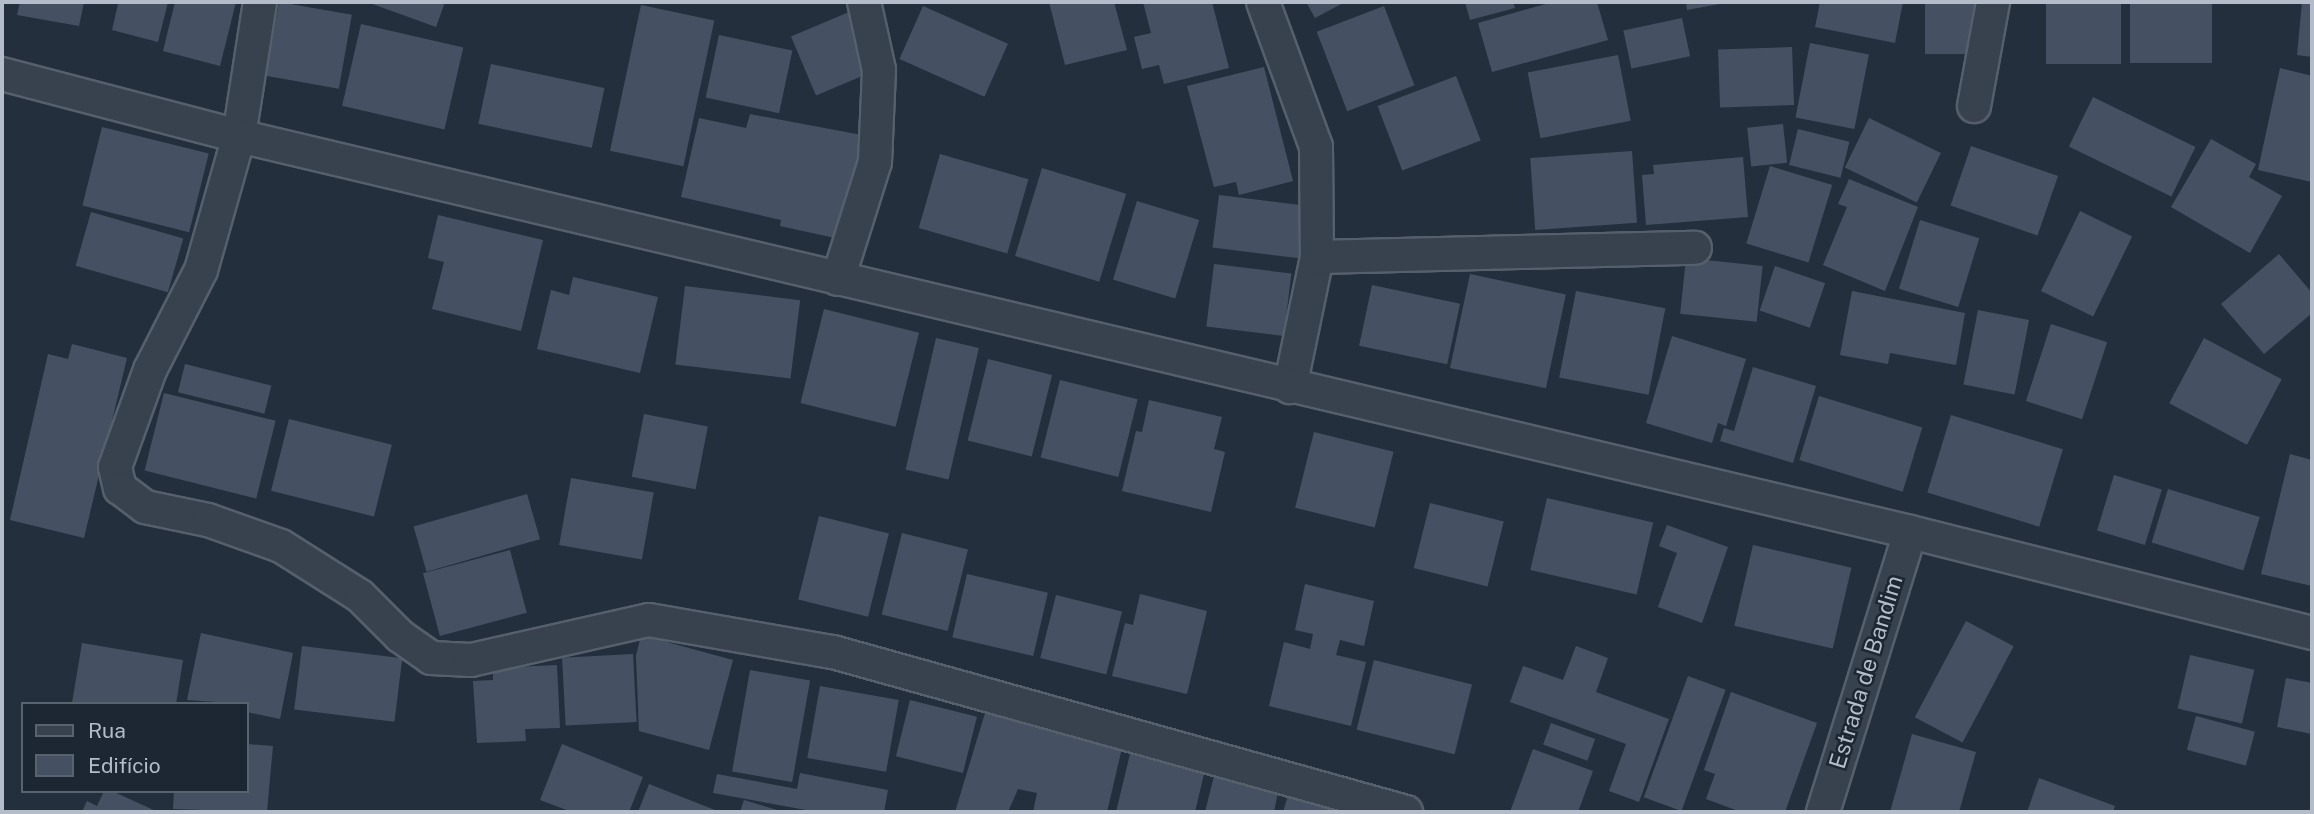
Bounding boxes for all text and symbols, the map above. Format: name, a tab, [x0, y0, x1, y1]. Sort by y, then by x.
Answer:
street label: Estrada de Bandim	[1823, 572, 1909, 772]
legend	[21, 702, 248, 793]
text: Rua	[88, 718, 126, 743]
text: Edifício	[88, 753, 161, 778]

